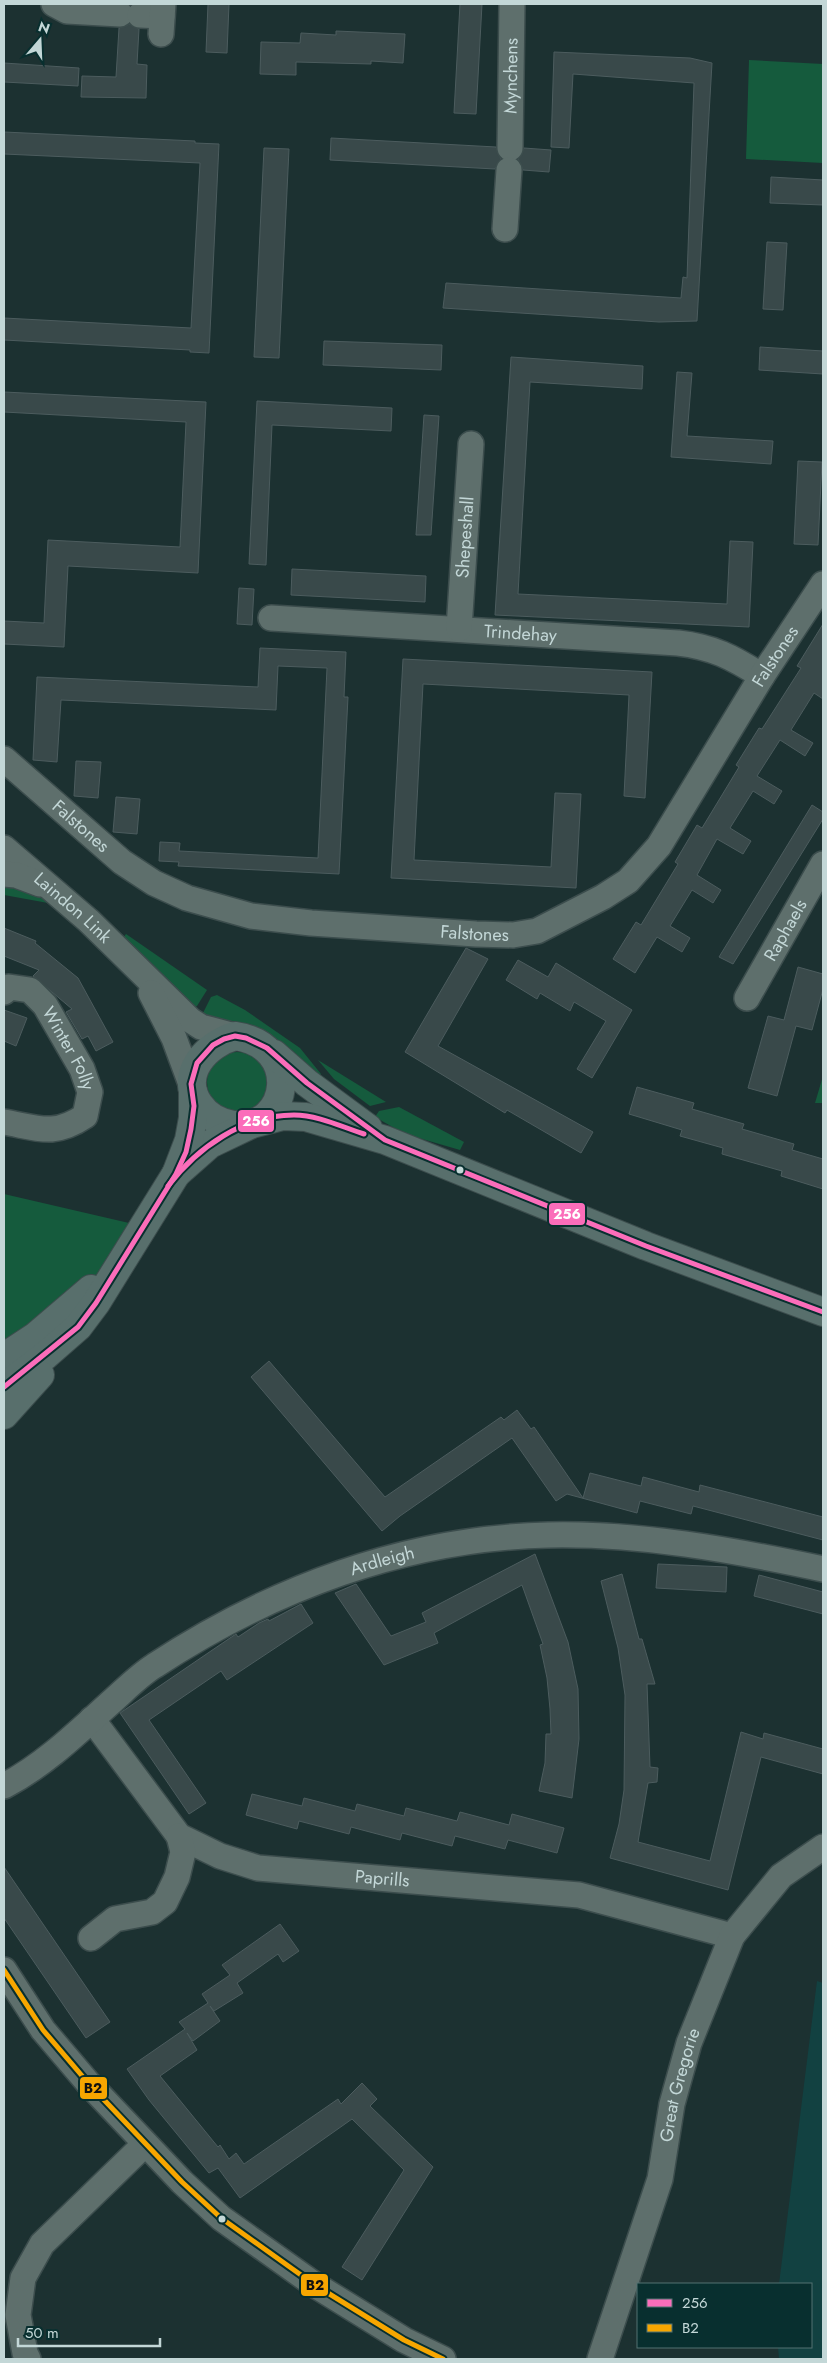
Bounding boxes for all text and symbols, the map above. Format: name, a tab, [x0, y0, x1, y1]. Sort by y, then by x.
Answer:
north arrow	[15, 15, 65, 65]
text: N	[36, 16, 53, 39]
street label: Mynchens	[497, 38, 525, 114]
street label: Shepeshall	[449, 496, 481, 579]
street label: Trindehay	[483, 618, 558, 649]
street label: Falstones	[745, 620, 805, 692]
street label: Falstones	[46, 794, 115, 858]
street label: Laindon Link	[28, 866, 117, 949]
street label: Raphaels	[757, 894, 814, 966]
street label: Falstones	[439, 919, 509, 948]
street label: Winter Folly	[36, 1002, 101, 1094]
line badge: 256	[237, 1109, 275, 1133]
text: 256	[242, 1111, 270, 1131]
unlabelled marker	[455, 1165, 465, 1175]
line badge: 256	[548, 1202, 586, 1226]
text: 256	[553, 1204, 581, 1224]
street label: Ardleigh	[346, 1539, 417, 1582]
street label: Paprills	[354, 1863, 411, 1894]
street label: Great Gregorie	[653, 2024, 707, 2144]
line badge: B2	[79, 2076, 108, 2100]
text: B2	[84, 2078, 102, 2098]
unlabelled marker	[217, 2214, 227, 2224]
line badge: B2	[300, 2273, 329, 2297]
text: B2	[306, 2275, 324, 2295]
legend	[637, 2283, 812, 2348]
text: 256	[682, 2292, 708, 2314]
scale bar	[18, 2316, 160, 2348]
text: B2	[682, 2317, 699, 2339]
text: 50 m	[25, 2322, 59, 2344]

